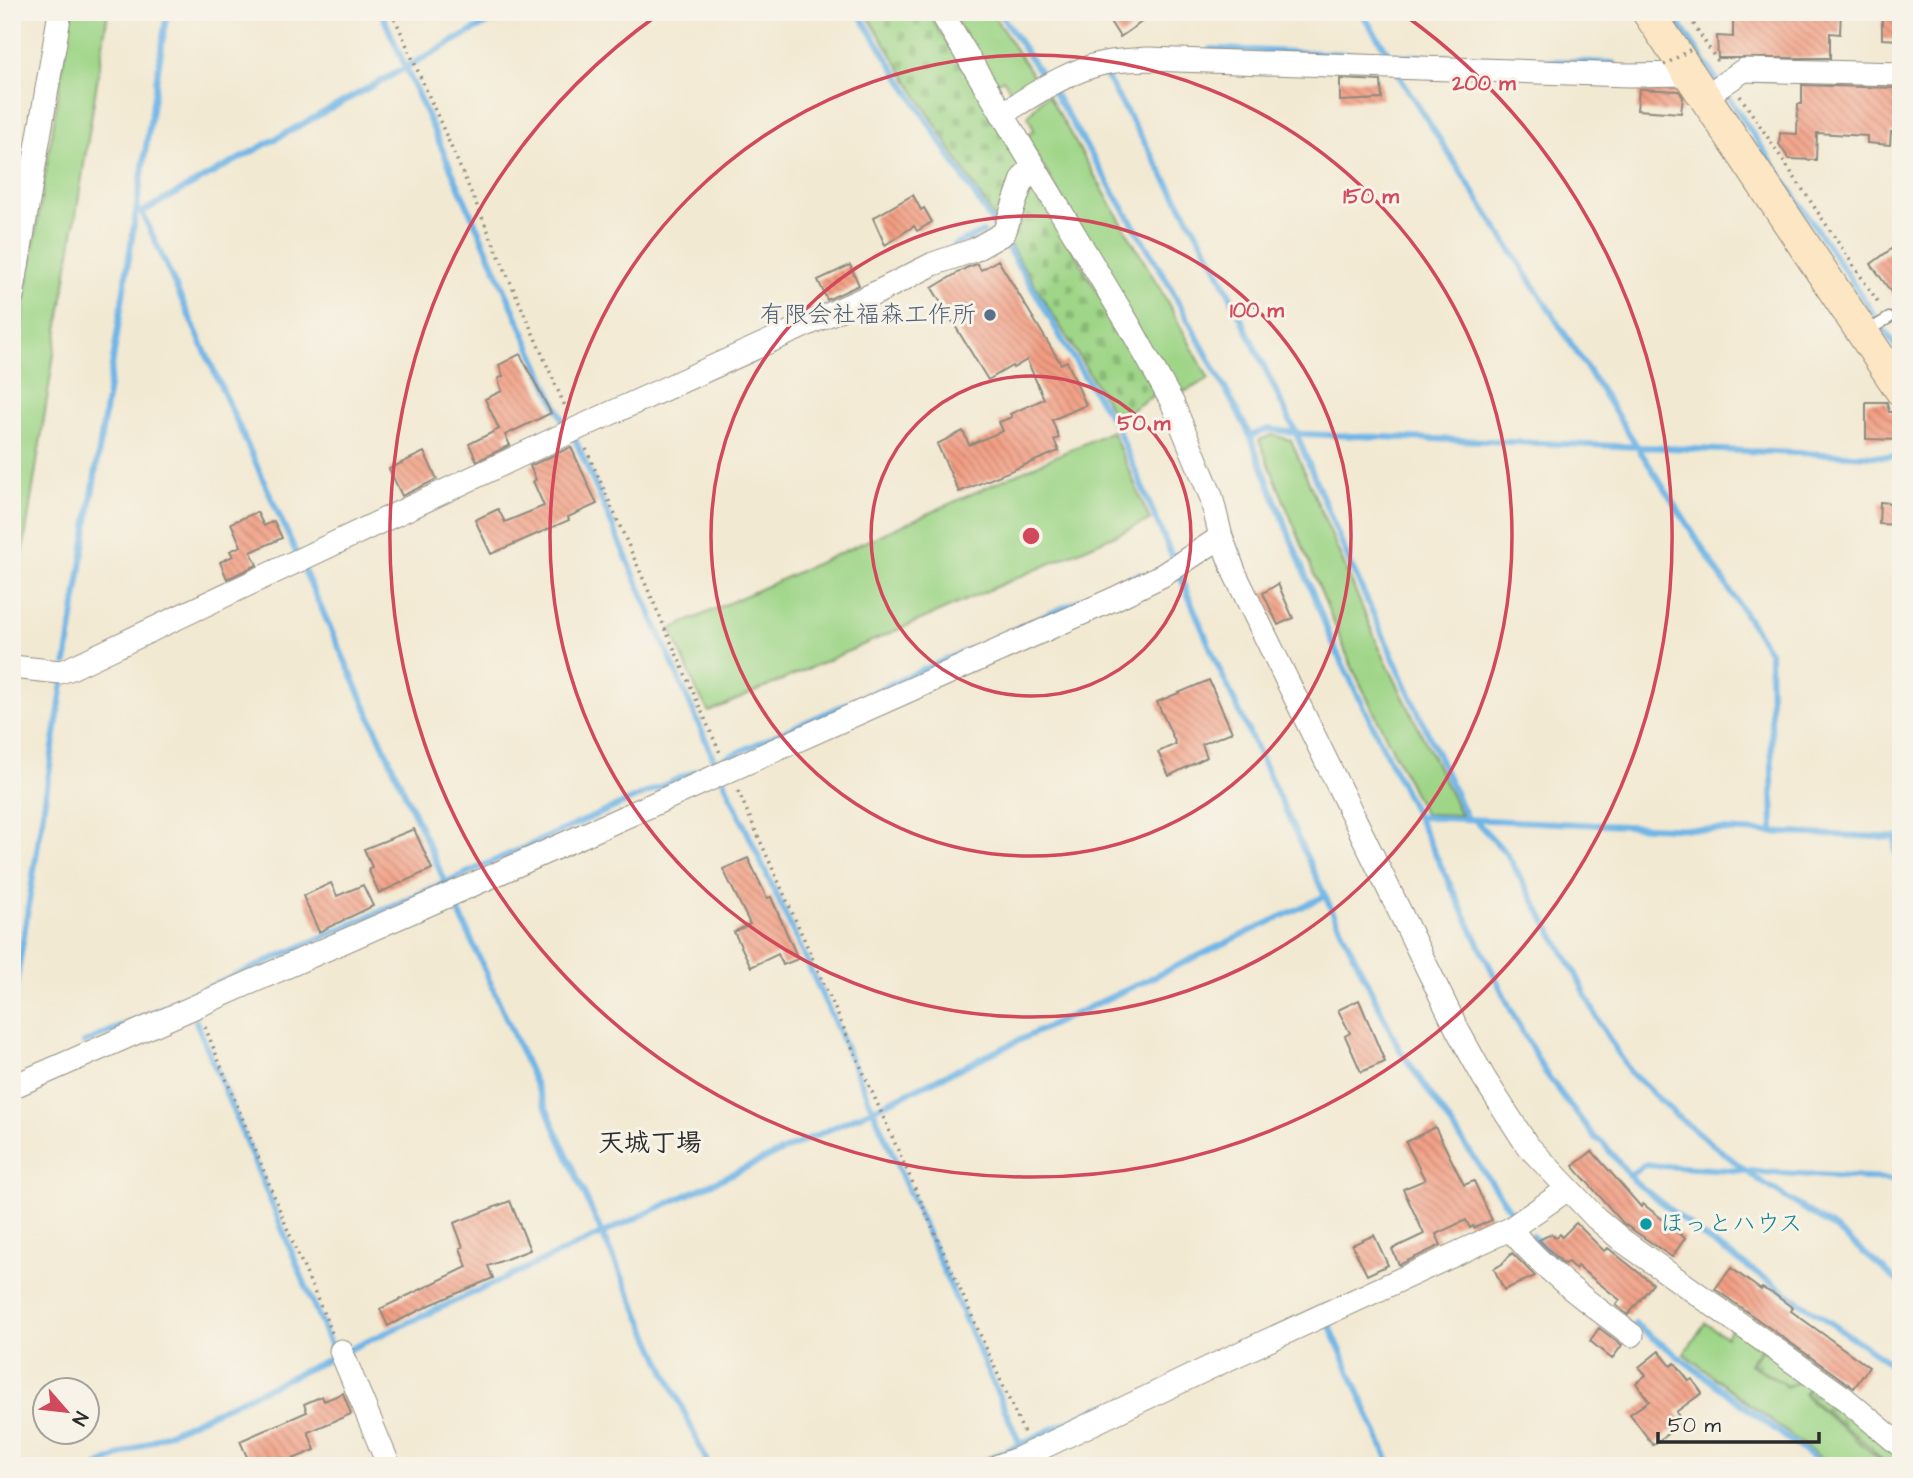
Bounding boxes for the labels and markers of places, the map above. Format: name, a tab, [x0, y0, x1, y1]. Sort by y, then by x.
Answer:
place label: 有限会社福森工作所	[760, 298, 976, 332]
marker: 有限会社福森工作所	[982, 307, 998, 323]
centre of rings	[1019, 524, 1043, 548]
place label: ほっとハウス	[1660, 1207, 1803, 1241]
marker: ほっとハウス	[1638, 1216, 1654, 1232]

